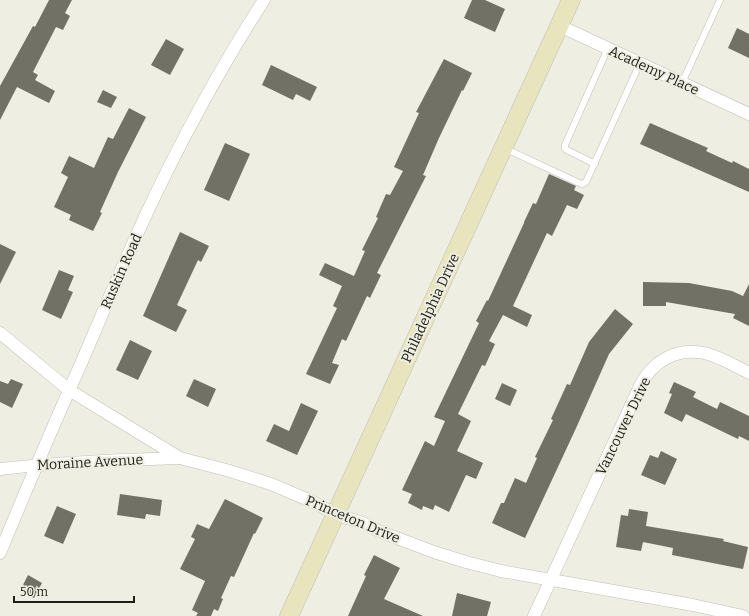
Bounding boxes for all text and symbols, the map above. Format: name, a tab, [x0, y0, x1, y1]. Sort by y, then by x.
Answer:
street label: Academy Place	[606, 42, 702, 99]
street label: Ruskin Road	[97, 231, 146, 312]
street label: Philadelphia Drive	[398, 251, 463, 366]
street label: Vancouver Drive	[592, 375, 654, 478]
street label: Moraine Avenue	[36, 451, 144, 474]
street label: Princeton Drive	[303, 492, 403, 547]
scale bar	[14, 578, 134, 604]
text: 50 m	[20, 585, 49, 599]

